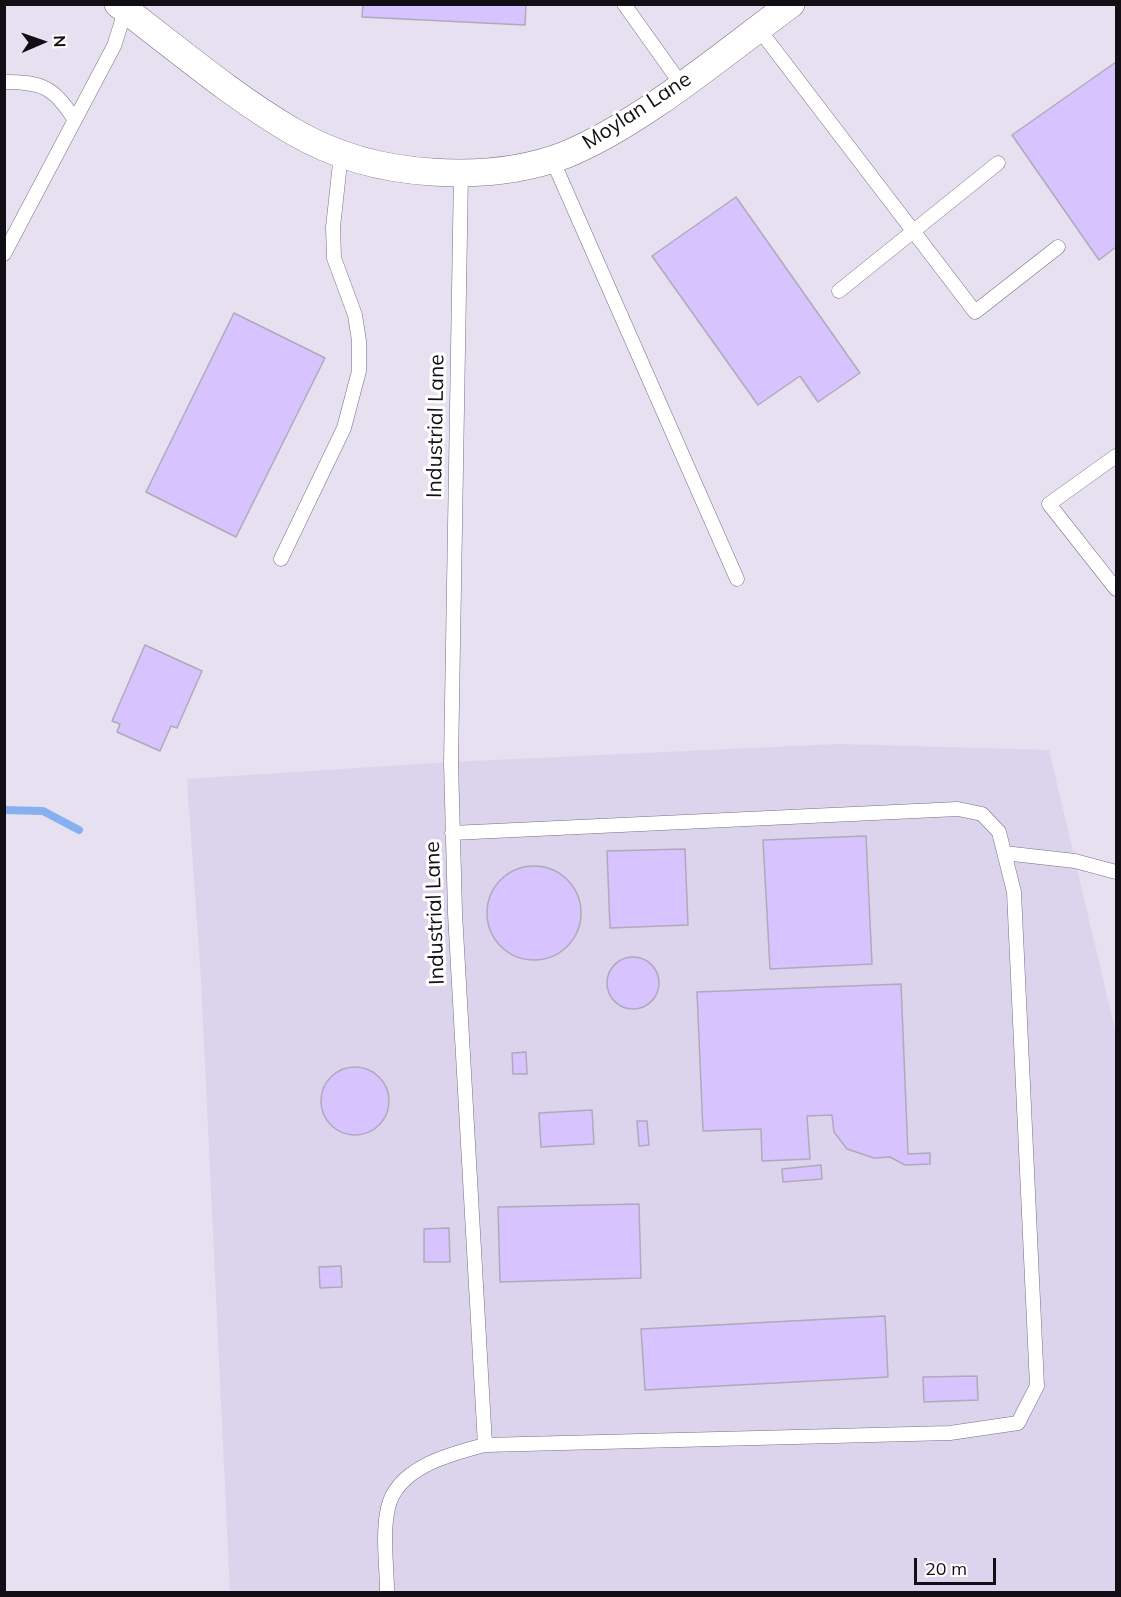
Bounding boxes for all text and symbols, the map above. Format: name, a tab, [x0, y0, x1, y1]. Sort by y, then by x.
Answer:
north arrow	[12, 12, 72, 72]
text: N	[50, 35, 70, 48]
street label: Moylan Lane	[578, 67, 696, 155]
street label: Industrial Lane	[422, 354, 450, 498]
street label: Industrial Lane	[420, 841, 450, 985]
scale bar	[917, 1546, 1000, 1584]
text: 20 m	[925, 1557, 967, 1580]

